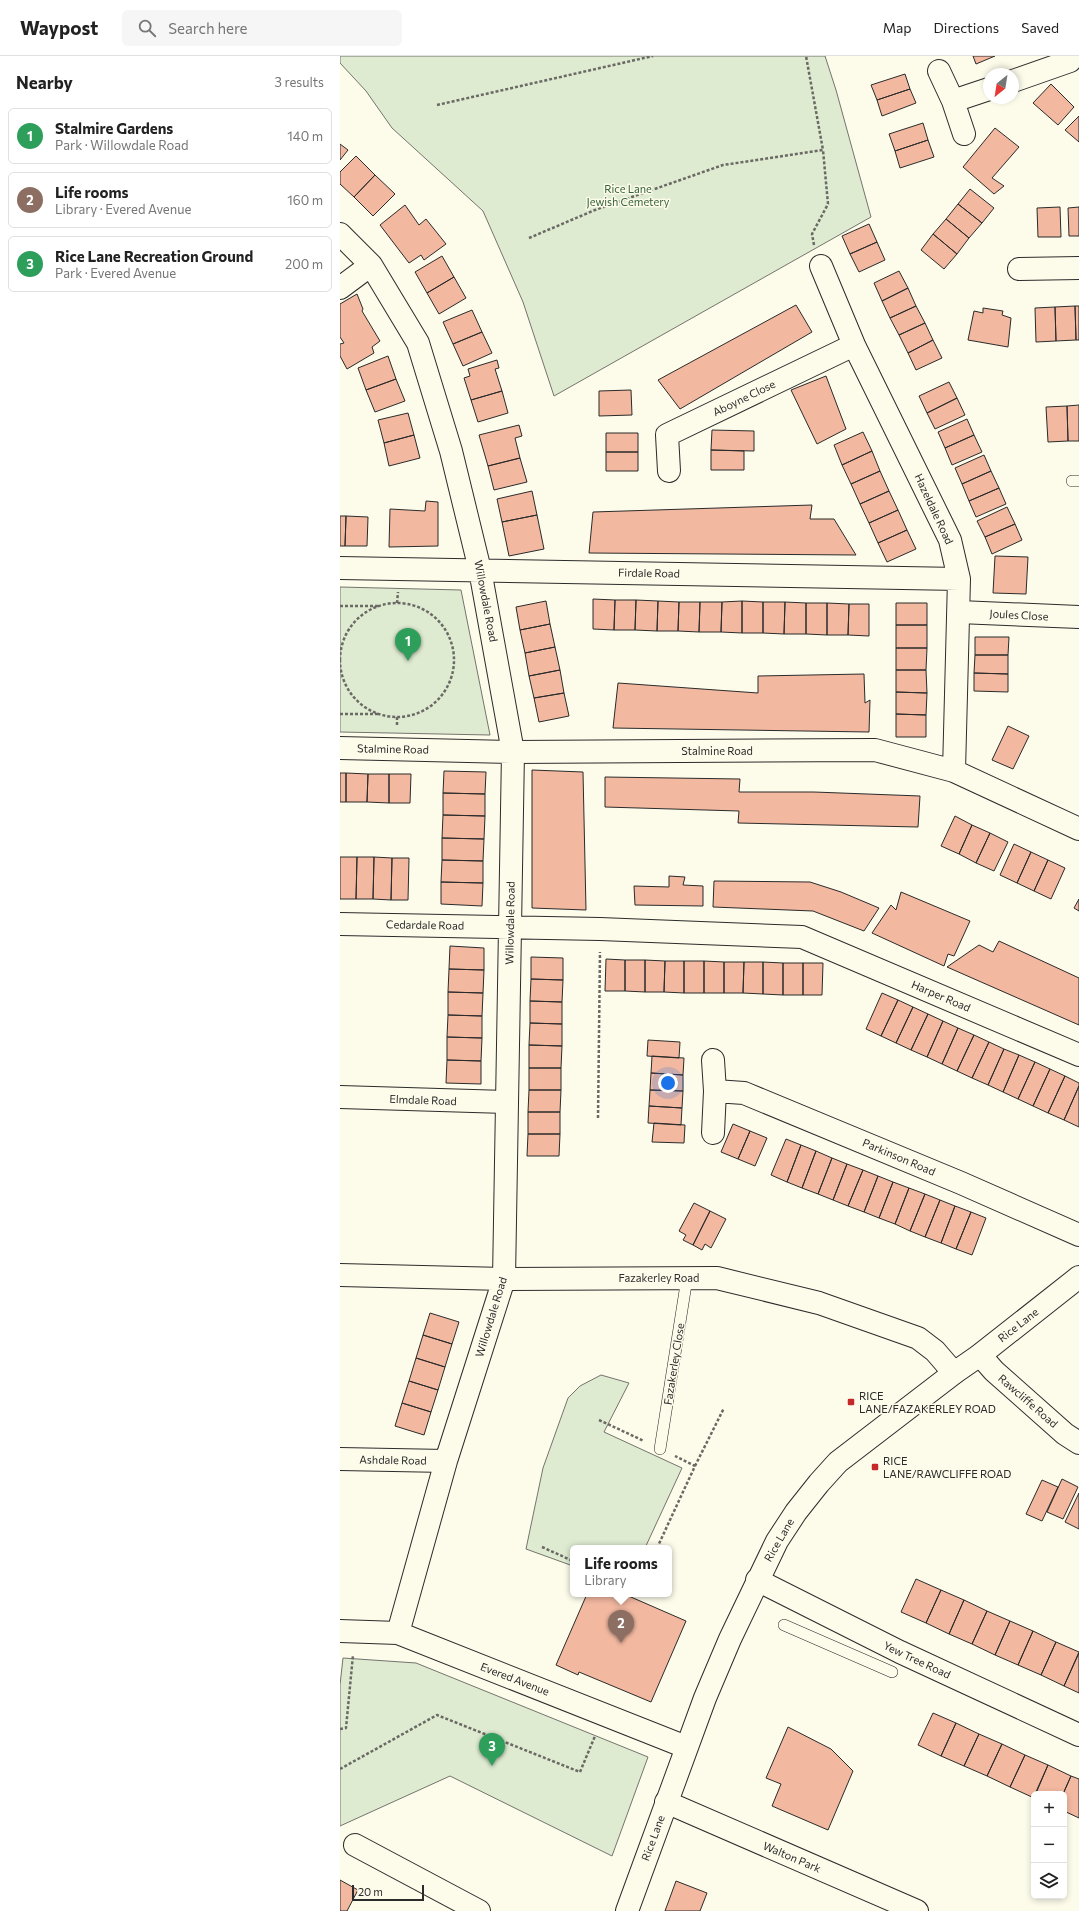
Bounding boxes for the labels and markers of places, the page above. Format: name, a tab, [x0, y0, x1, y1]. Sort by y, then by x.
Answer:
pin: 1	[395, 628, 421, 661]
place label: RICE LANE/FAZAKERLEY ROAD	[859, 1389, 996, 1415]
marker: RICE LANE/FAZAKERLEY ROAD	[846, 1397, 856, 1407]
place label: RICE LANE/RAWCLIFFE ROAD	[883, 1454, 1011, 1480]
marker: RICE LANE/RAWCLIFFE ROAD	[870, 1462, 880, 1472]
pin: 2	[608, 1610, 634, 1643]
pin: 3	[479, 1733, 505, 1766]

